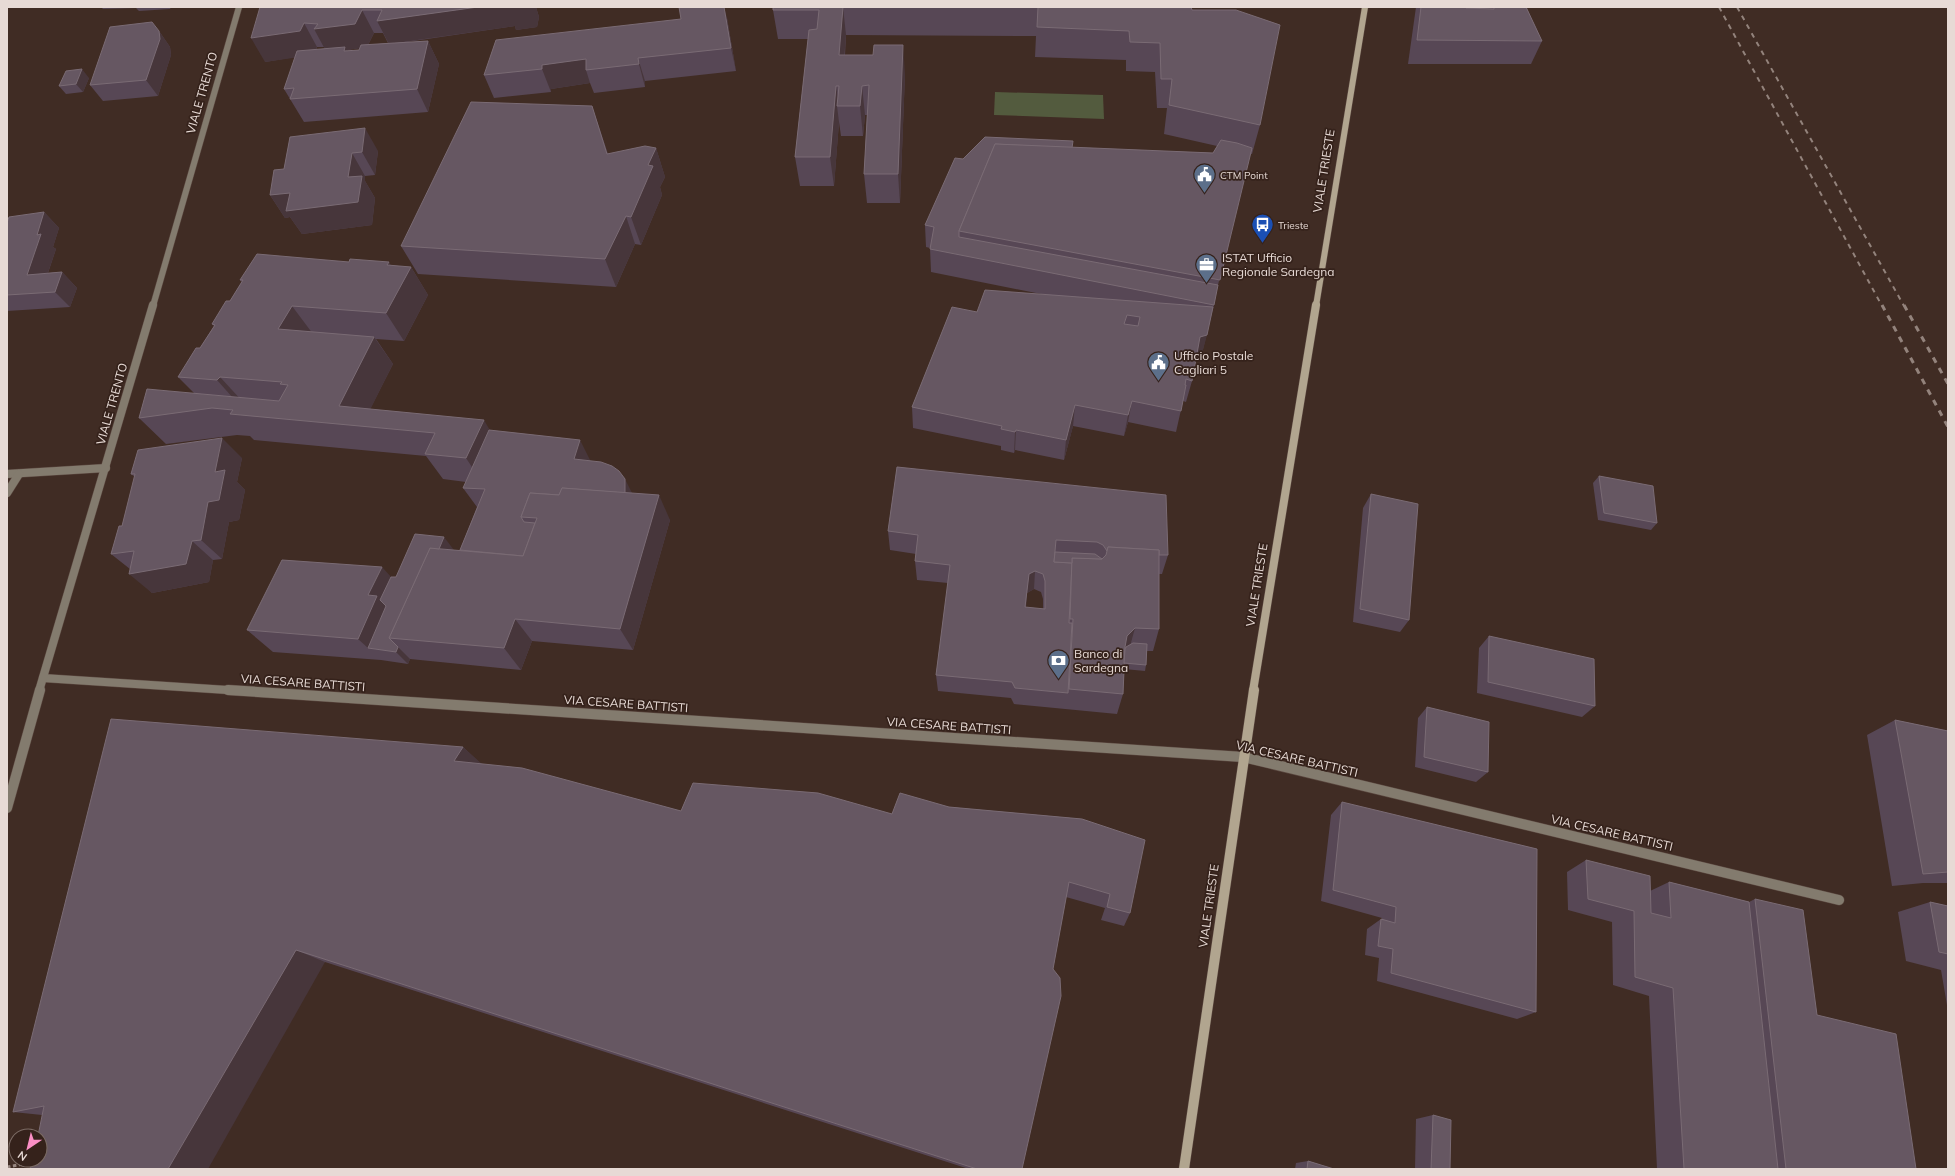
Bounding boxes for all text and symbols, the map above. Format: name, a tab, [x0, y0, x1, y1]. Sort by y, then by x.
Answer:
street label: VIALE TRENTO	[183, 50, 220, 136]
street label: VIALE TRIESTE	[1310, 128, 1338, 214]
public building icon: CTM Point	[1192, 162, 1218, 195]
place label: CTM Point	[1220, 169, 1268, 182]
bus stop icon: Trieste	[1249, 212, 1275, 245]
place label: Trieste	[1278, 219, 1309, 232]
place label: ISTAT Ufficio Regionale Sardegna	[1222, 250, 1335, 279]
office icon: ISTAT Ufficio Regionale Sardegna	[1194, 252, 1220, 285]
place label: Ufficio Postale Cagliari 5	[1174, 348, 1253, 377]
public building icon: Ufficio Postale Cagliari 5	[1146, 350, 1172, 383]
street label: VIALE TRENTO	[93, 361, 130, 447]
street label: VIALE TRIESTE	[1243, 542, 1271, 628]
place label: Banco di Sardegna	[1074, 646, 1128, 675]
bank icon: Banco di Sardegna	[1045, 648, 1071, 681]
street label: VIA CESARE BATTISTI	[240, 671, 366, 694]
street label: VIA CESARE BATTISTI	[563, 692, 689, 715]
street label: VIA CESARE BATTISTI	[886, 714, 1012, 737]
street label: VIA CESARE BATTISTI	[1235, 737, 1360, 780]
street label: VIA CESARE BATTISTI	[1550, 811, 1675, 854]
street label: VIALE TRIESTE	[1195, 863, 1222, 949]
north arrow	[8, 1128, 48, 1168]
text: N	[15, 1148, 30, 1164]

